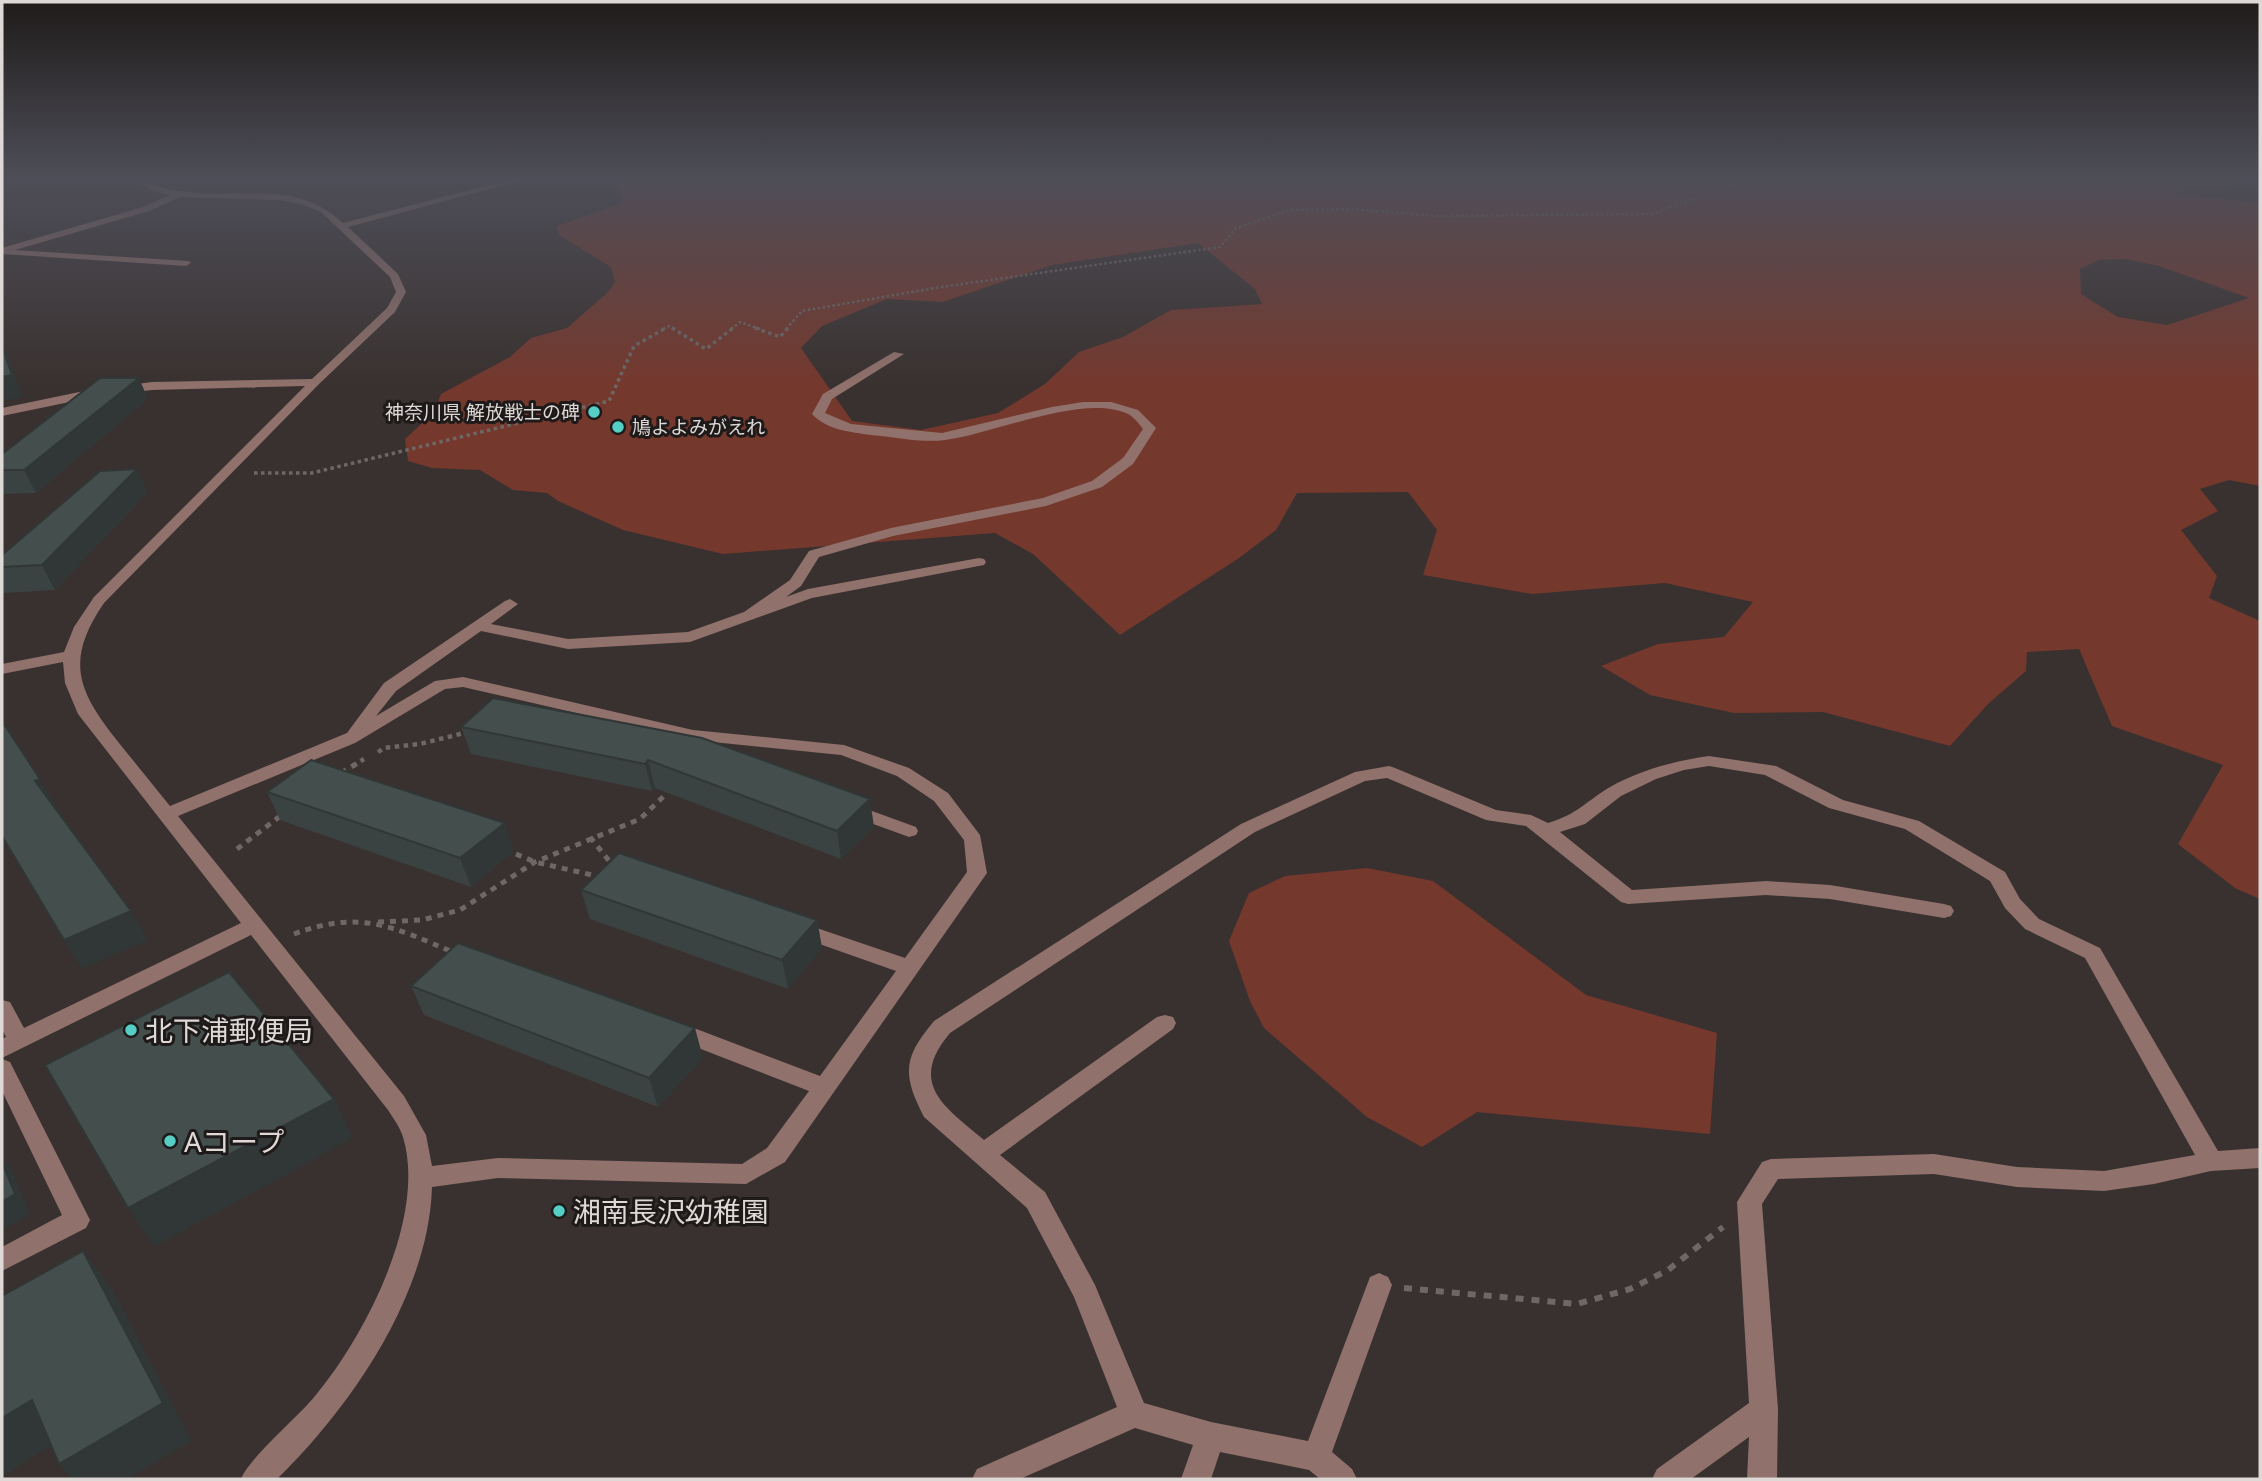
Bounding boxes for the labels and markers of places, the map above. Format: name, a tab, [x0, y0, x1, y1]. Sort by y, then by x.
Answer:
place label: 神奈川県 解放戦士の碑	[385, 399, 580, 425]
marker: 神奈川県 解放戦士の碑	[586, 404, 602, 420]
place label: 鳩よよみがえれ	[632, 414, 765, 440]
marker: 鳩よよみがえれ	[610, 419, 626, 435]
place label: 北下浦郵便局	[145, 1011, 313, 1049]
marker: 北下浦郵便局	[123, 1022, 139, 1038]
place label: Aコープ	[184, 1122, 284, 1160]
marker: Aコープ	[162, 1133, 178, 1149]
place label: 湘南長沢幼稚園	[573, 1192, 769, 1230]
marker: 湘南長沢幼稚園	[551, 1203, 567, 1219]

